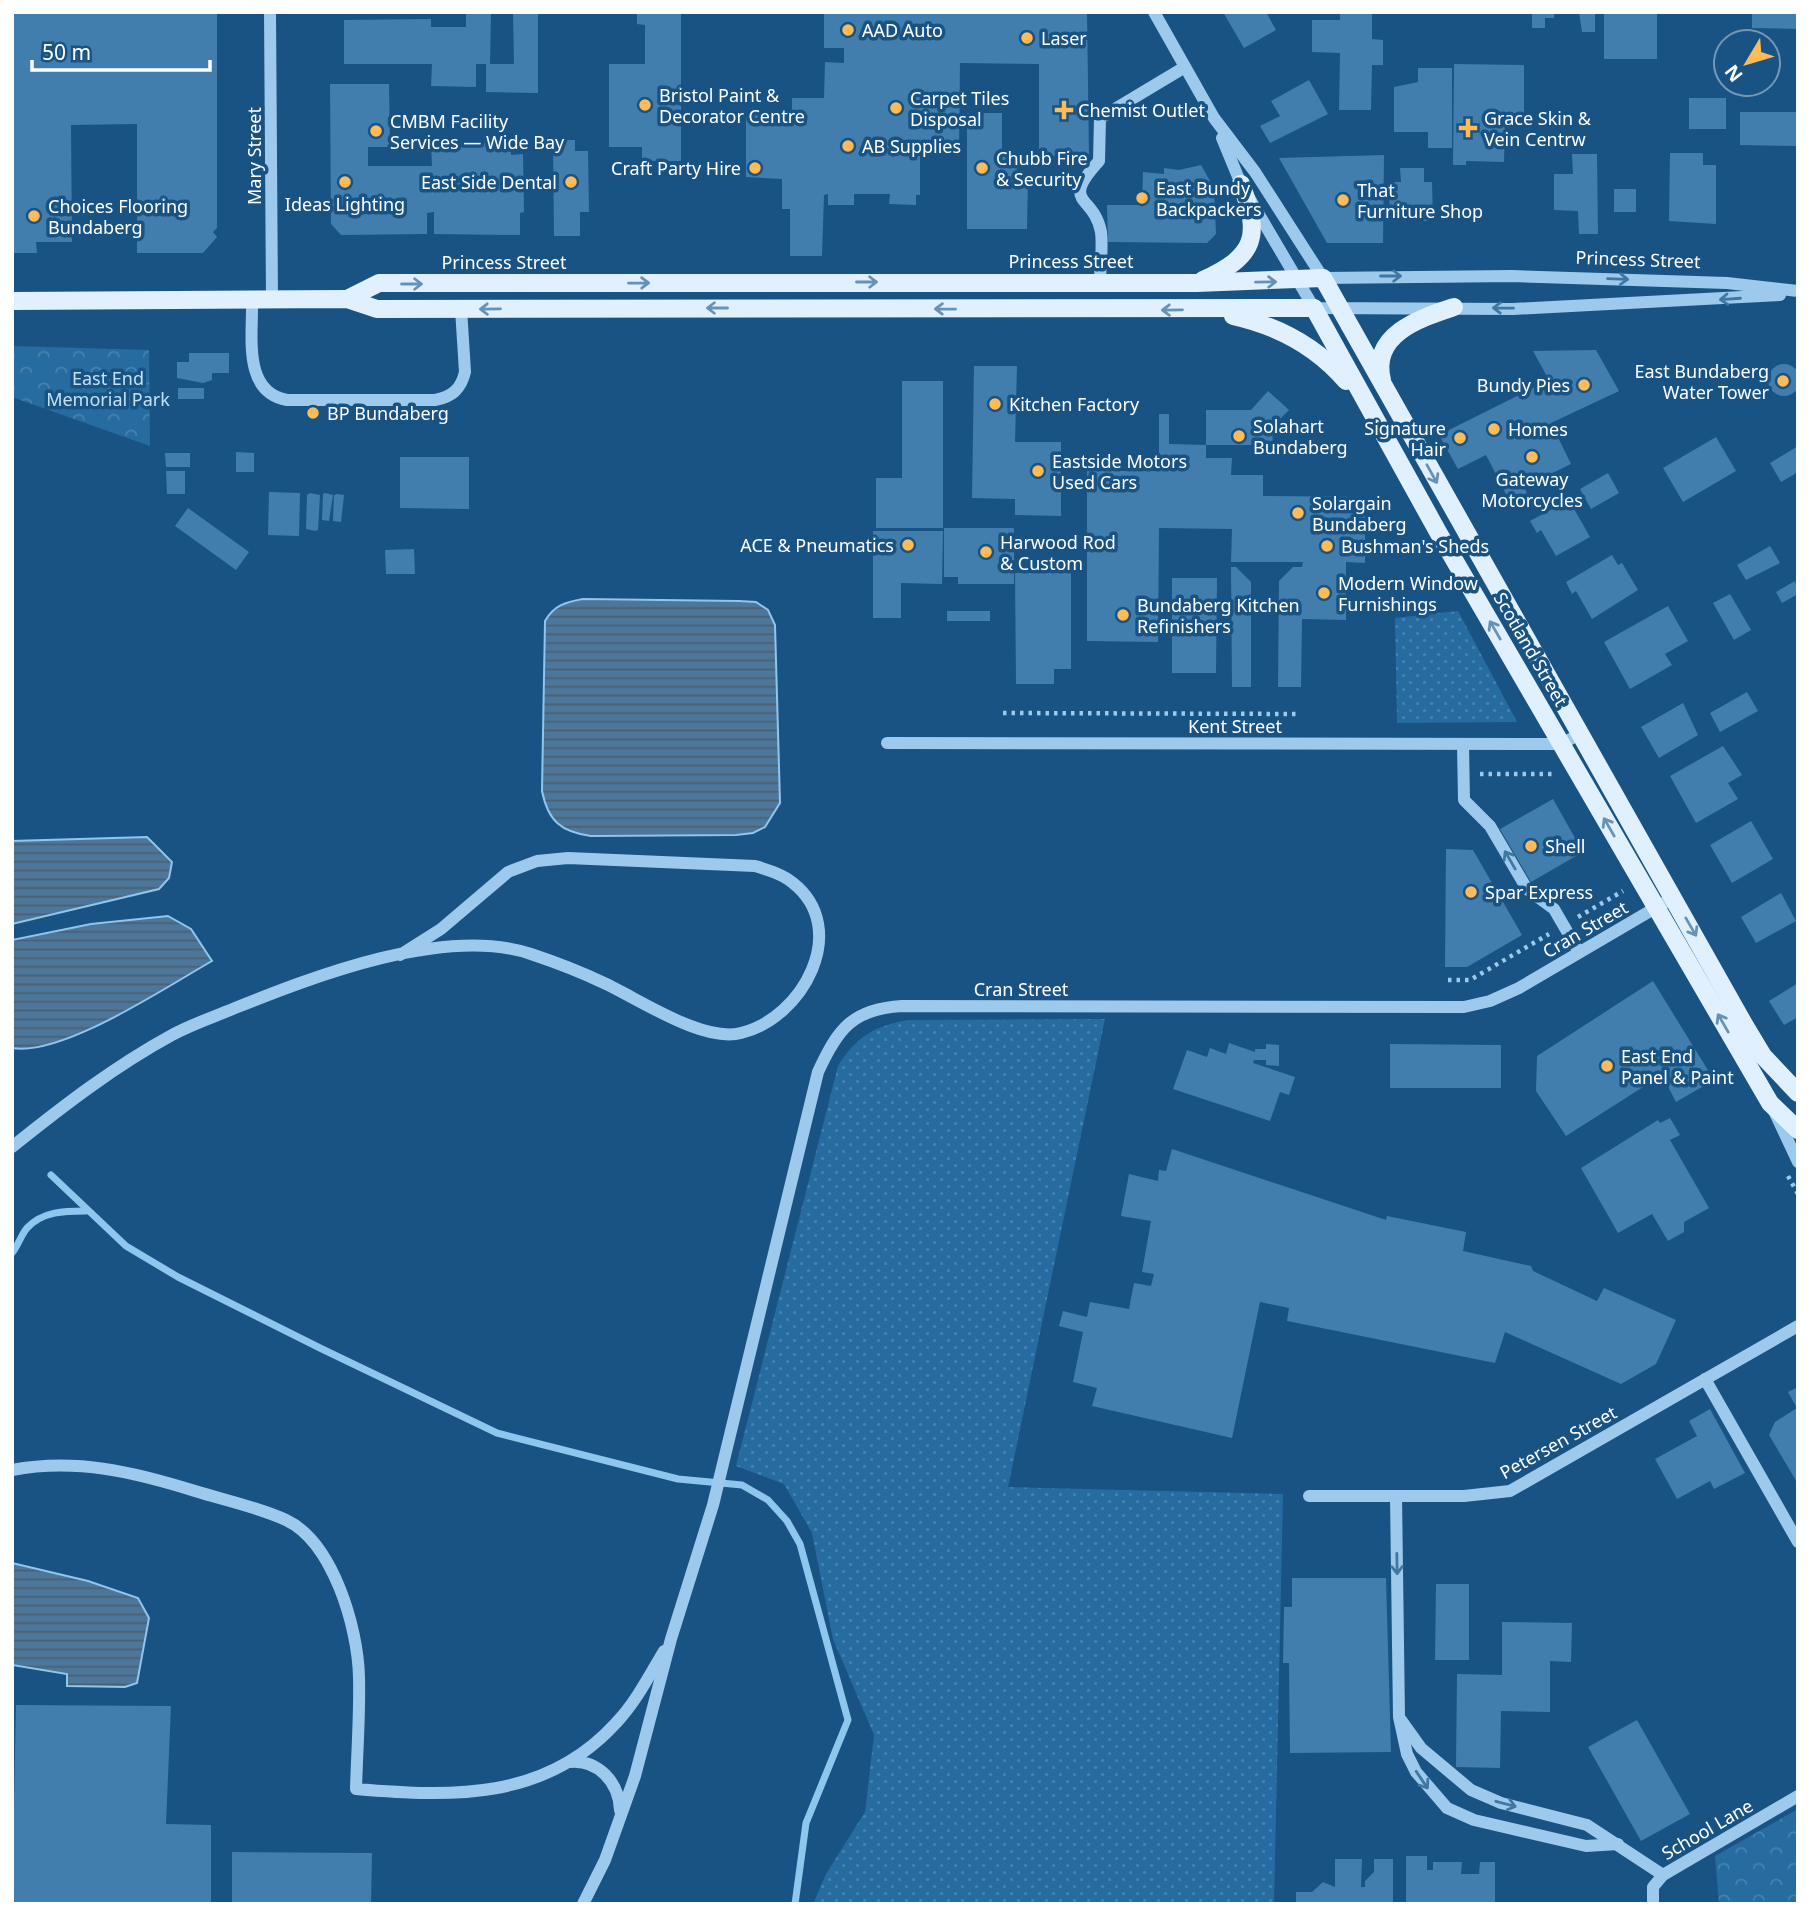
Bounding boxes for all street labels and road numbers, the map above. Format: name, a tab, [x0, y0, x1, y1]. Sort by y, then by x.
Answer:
street label: Mary Street	[242, 107, 266, 205]
street label: Princess Street	[1575, 245, 1701, 273]
street label: Princess Street	[1008, 249, 1134, 273]
street label: Princess Street	[441, 250, 567, 274]
street label: Scotland Street	[1489, 588, 1574, 711]
street label: Kent Street	[1188, 714, 1282, 738]
street label: Cran Street	[1538, 895, 1632, 963]
street label: Cran Street	[974, 977, 1069, 1001]
street label: Petersen Street	[1495, 1400, 1621, 1484]
street label: School Lane	[1657, 1793, 1757, 1865]

